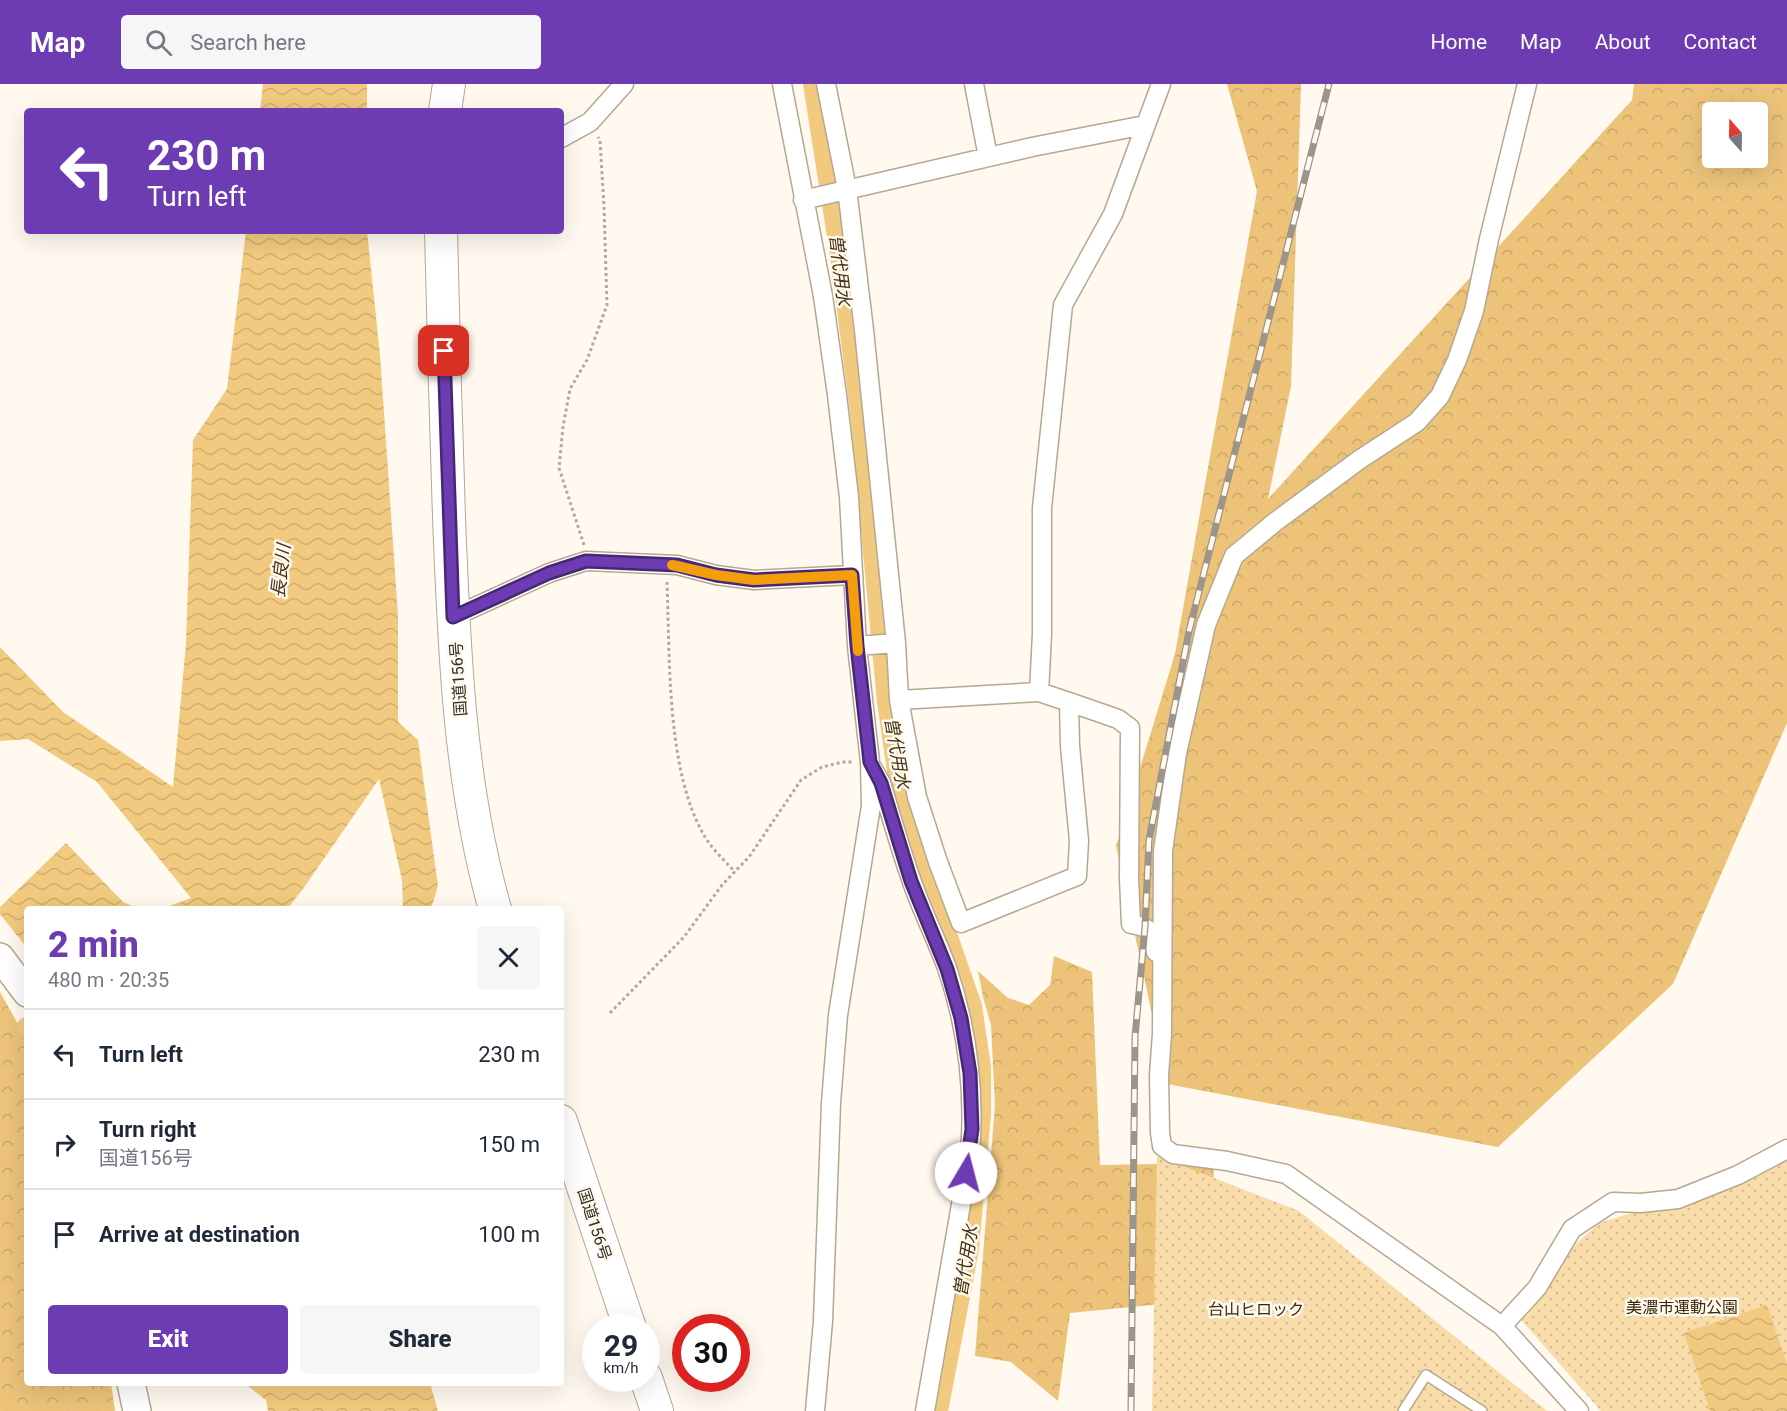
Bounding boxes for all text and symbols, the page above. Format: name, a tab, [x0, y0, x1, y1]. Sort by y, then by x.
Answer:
search box	[121, 15, 541, 69]
text: Map	[30, 26, 85, 59]
icon: search	[142, 26, 175, 59]
text: Search here	[190, 30, 306, 55]
text: Home	[1431, 30, 1487, 54]
text: Map	[1520, 30, 1562, 54]
text: About	[1595, 30, 1651, 54]
text: Contact	[1684, 30, 1757, 54]
north arrow	[1702, 102, 1768, 168]
map controls	[1702, 102, 1768, 168]
text: 230 m	[147, 131, 266, 180]
icon: left	[48, 132, 126, 210]
text: Turn left	[147, 181, 247, 213]
water label: 曽代用水	[826, 233, 856, 309]
pin	[418, 325, 469, 376]
icon: arrive	[427, 334, 460, 367]
water label: 長良川	[267, 541, 294, 599]
street label: 国道156号	[446, 641, 471, 717]
water label: 曽代用水	[881, 716, 914, 792]
text: 2 min	[48, 924, 139, 966]
button: close	[477, 926, 540, 989]
text: 480 m · 20:35	[48, 968, 169, 992]
icon: left	[48, 1038, 81, 1071]
text: Turn left	[99, 1042, 183, 1067]
text: 230 m	[478, 1042, 540, 1067]
text: Turn right	[99, 1117, 196, 1142]
icon: right	[48, 1128, 81, 1161]
text: 150 m	[478, 1132, 540, 1157]
position arrow	[934, 1141, 998, 1205]
text: 国道156号	[99, 1146, 193, 1170]
street label: 国道156号	[574, 1186, 615, 1263]
icon: arrive	[48, 1218, 81, 1251]
text: Arrive at destination	[99, 1222, 300, 1247]
text: 100 m	[478, 1222, 540, 1247]
water label: 曽代用水	[950, 1222, 982, 1298]
park label: 美濃市運動公園	[1626, 1298, 1738, 1317]
park label: 台山ヒロック	[1208, 1300, 1304, 1319]
button: Exit	[48, 1305, 288, 1374]
button: Share	[300, 1305, 540, 1374]
speed limit sign: 30	[672, 1314, 750, 1392]
text: 29	[604, 1328, 638, 1363]
text: km/h	[603, 1359, 639, 1377]

